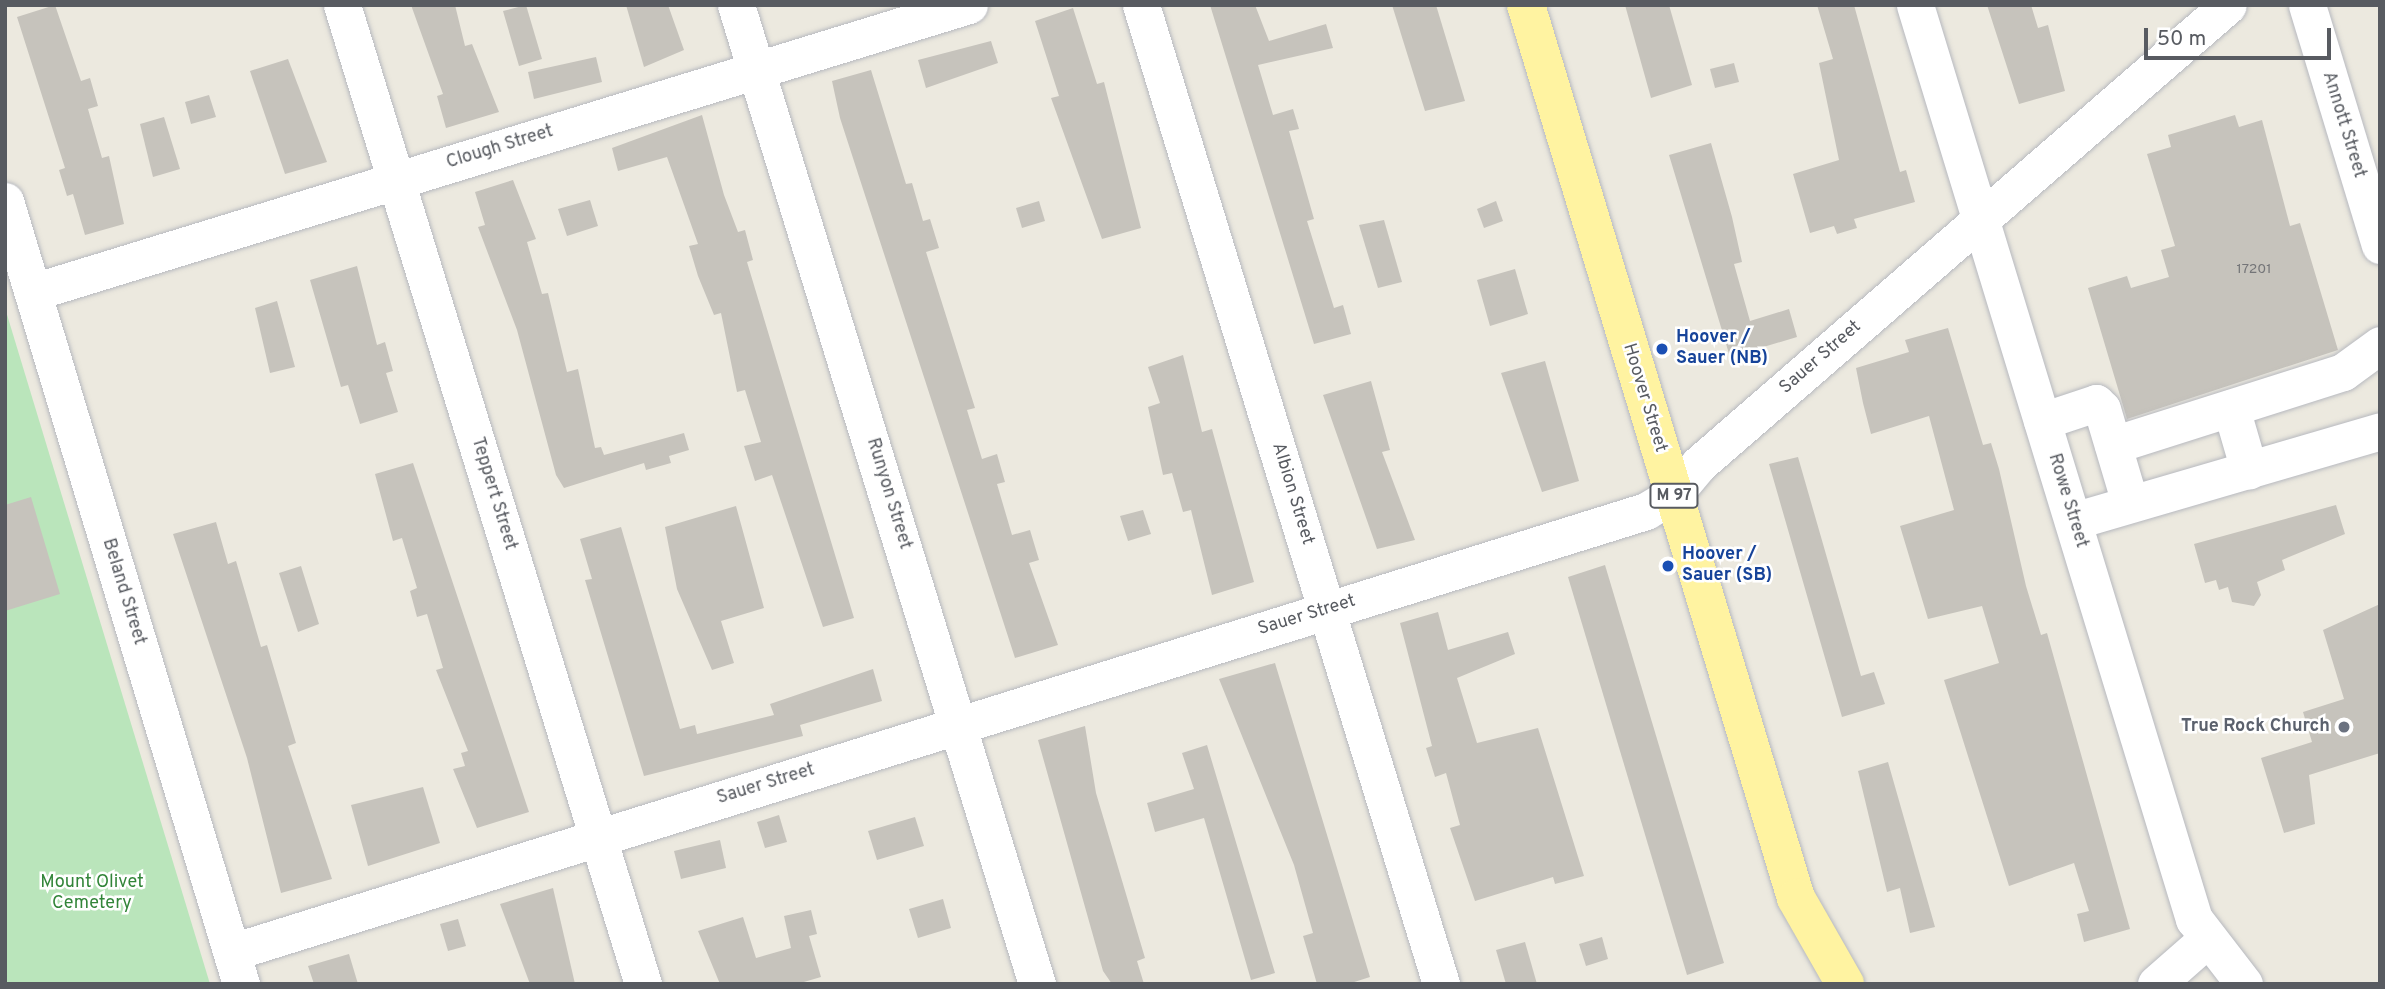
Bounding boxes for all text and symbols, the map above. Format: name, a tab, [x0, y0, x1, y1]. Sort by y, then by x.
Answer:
scale bar	[2147, 14, 2334, 58]
text: 50 m	[2157, 26, 2206, 53]
street label: Annott Street	[2317, 69, 2369, 181]
street label: Clough Street	[444, 122, 556, 174]
house number: 17201	[2236, 262, 2272, 278]
street label: Sauer Street	[1776, 317, 1866, 399]
place label: Hoover / Sauer (NB)	[1676, 328, 1768, 370]
street label: Hoover Street	[1617, 341, 1671, 455]
marker: Hoover / Sauer (NB)	[1654, 341, 1670, 357]
street label: Teppert Street	[466, 435, 520, 553]
street label: Runyon Street	[861, 436, 915, 552]
street label: Albion Street	[1266, 440, 1318, 548]
street label: Rowe Street	[2042, 451, 2092, 551]
road number: M 97	[1648, 484, 1700, 509]
street label: Beland Street	[97, 536, 149, 648]
place label: Hoover / Sauer (SB)	[1682, 545, 1772, 588]
marker: Hoover / Sauer (SB)	[1660, 558, 1676, 574]
street label: Sauer Street	[1256, 591, 1358, 641]
place label: True Rock Church	[2181, 716, 2330, 738]
marker: True Rock Church	[2336, 719, 2352, 735]
street label: Sauer Street	[715, 760, 817, 810]
park label: Mount Olivet Cemetery	[40, 873, 144, 916]

